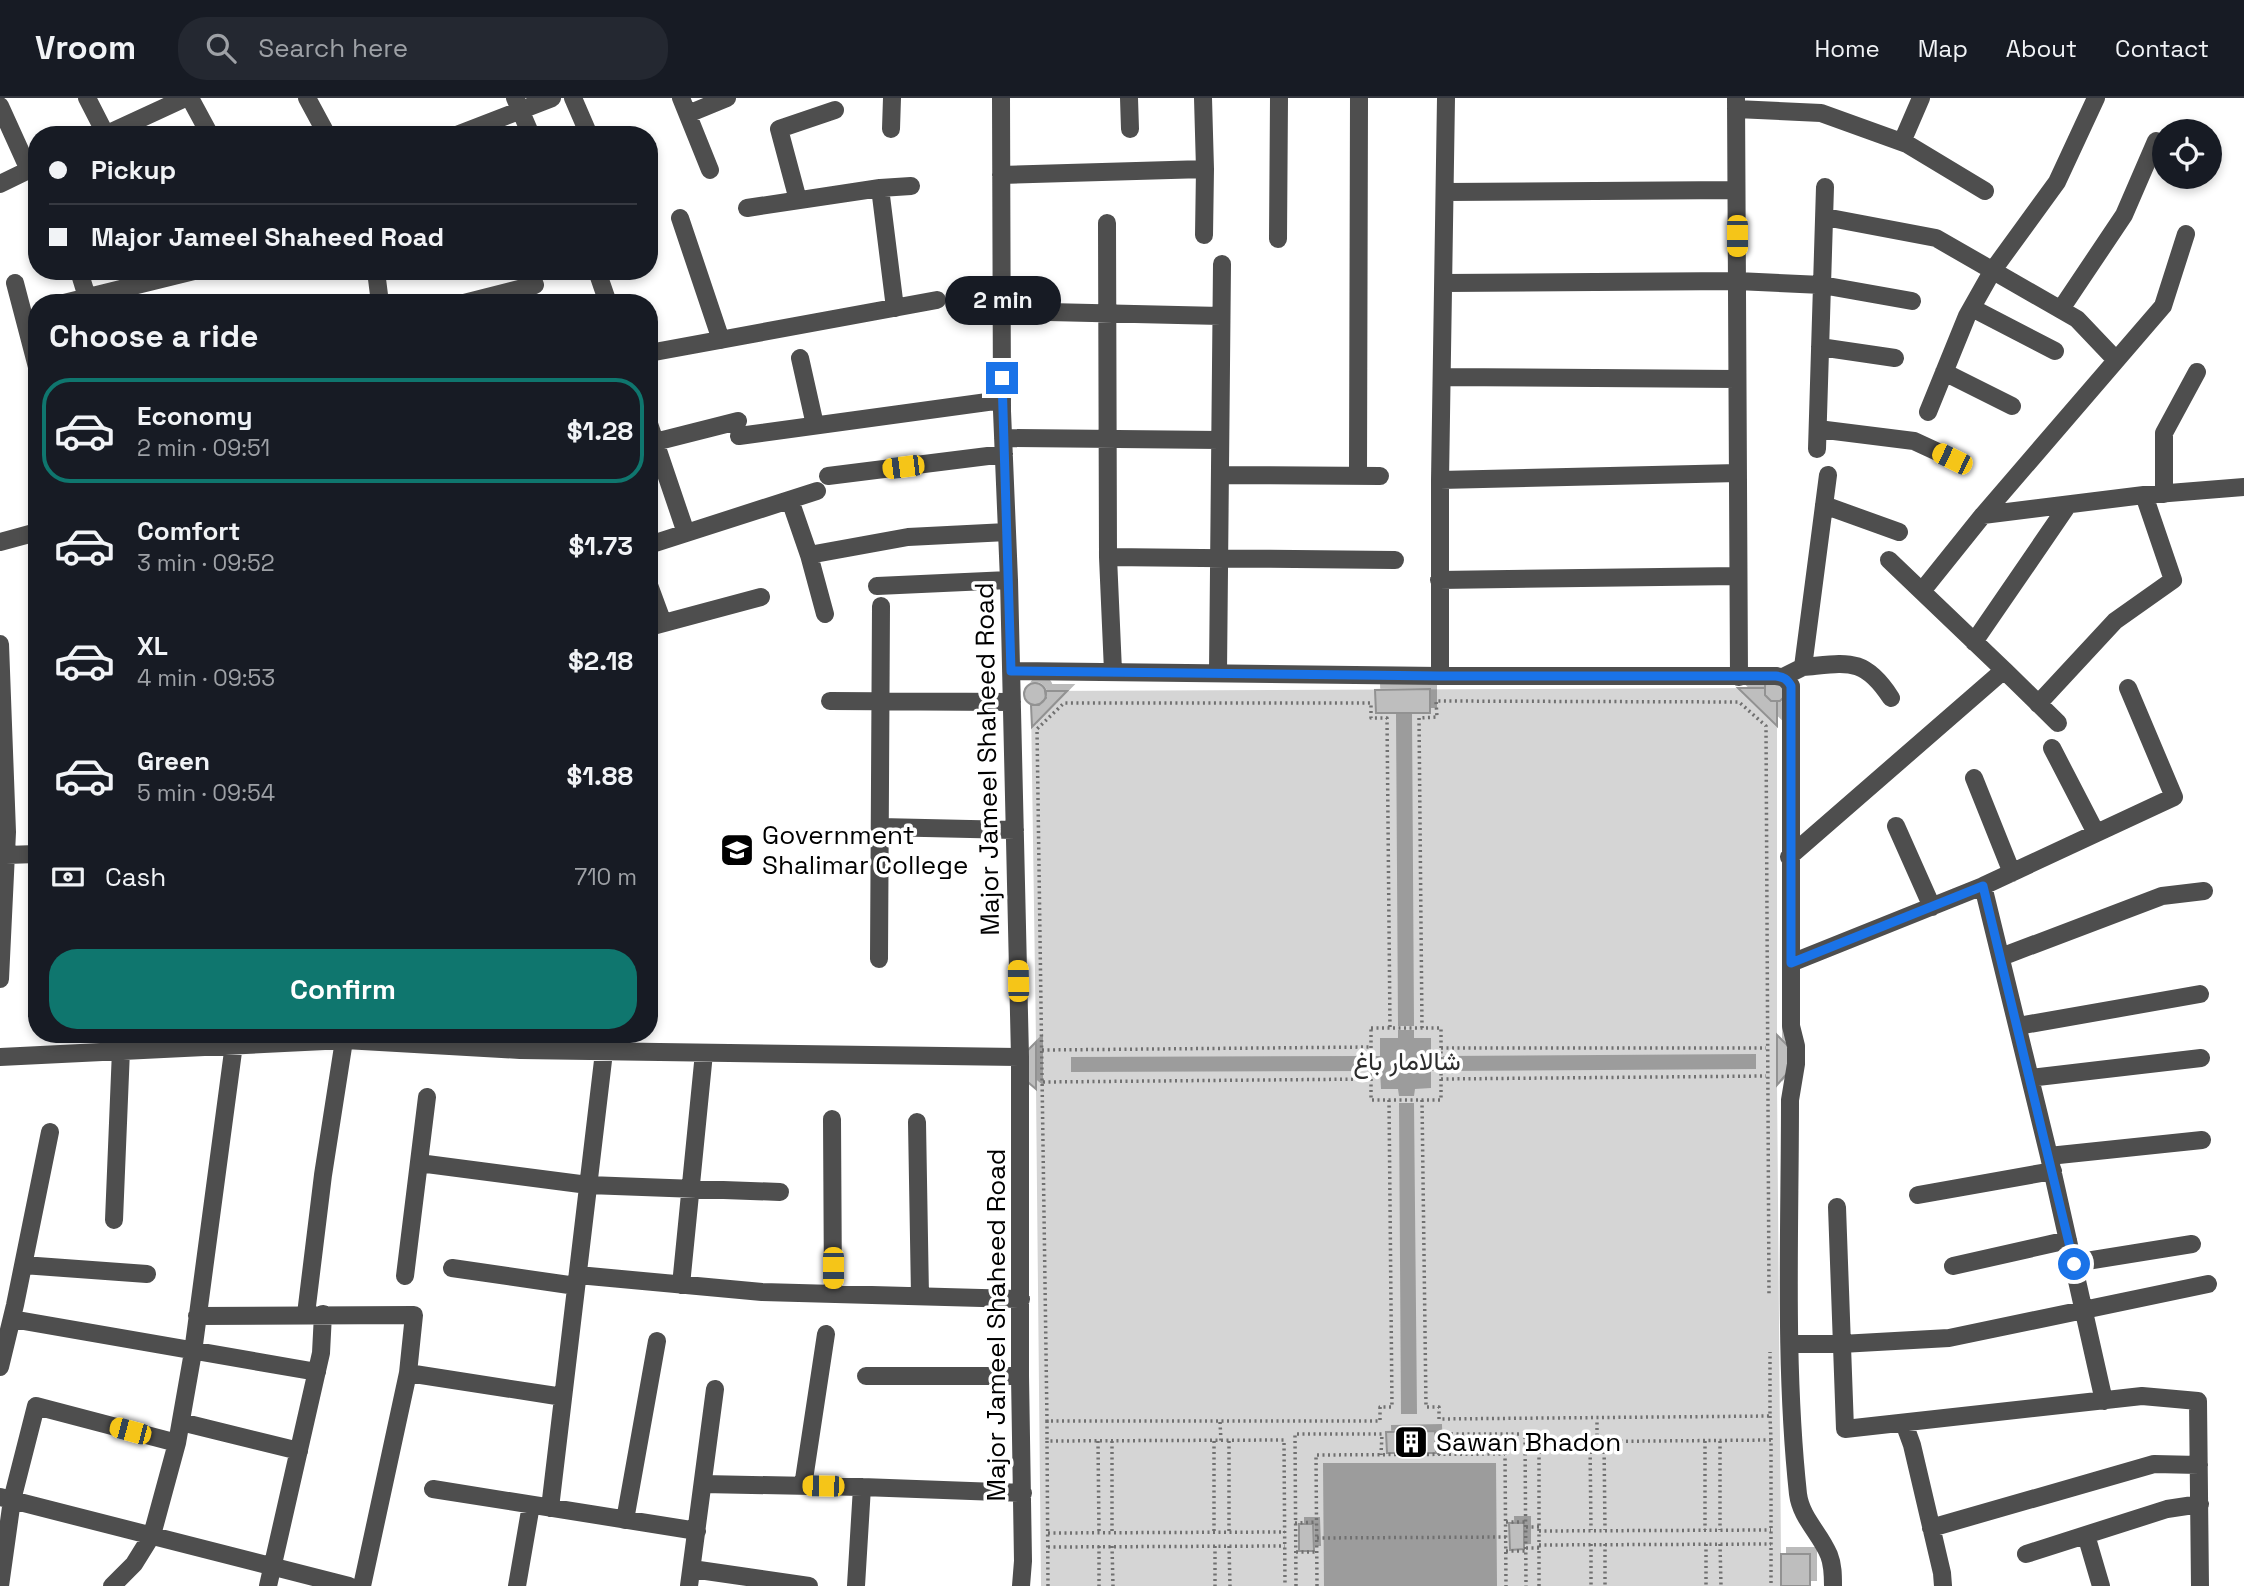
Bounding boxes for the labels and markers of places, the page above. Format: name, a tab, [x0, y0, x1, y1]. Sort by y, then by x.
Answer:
place label: Government Shalimar College	[762, 818, 968, 882]
school or university icon: Government Shalimar College	[718, 831, 756, 869]
building icon: Sawan Bhadon	[1392, 1423, 1430, 1461]
place label: Sawan Bhadon	[1436, 1425, 1621, 1459]

